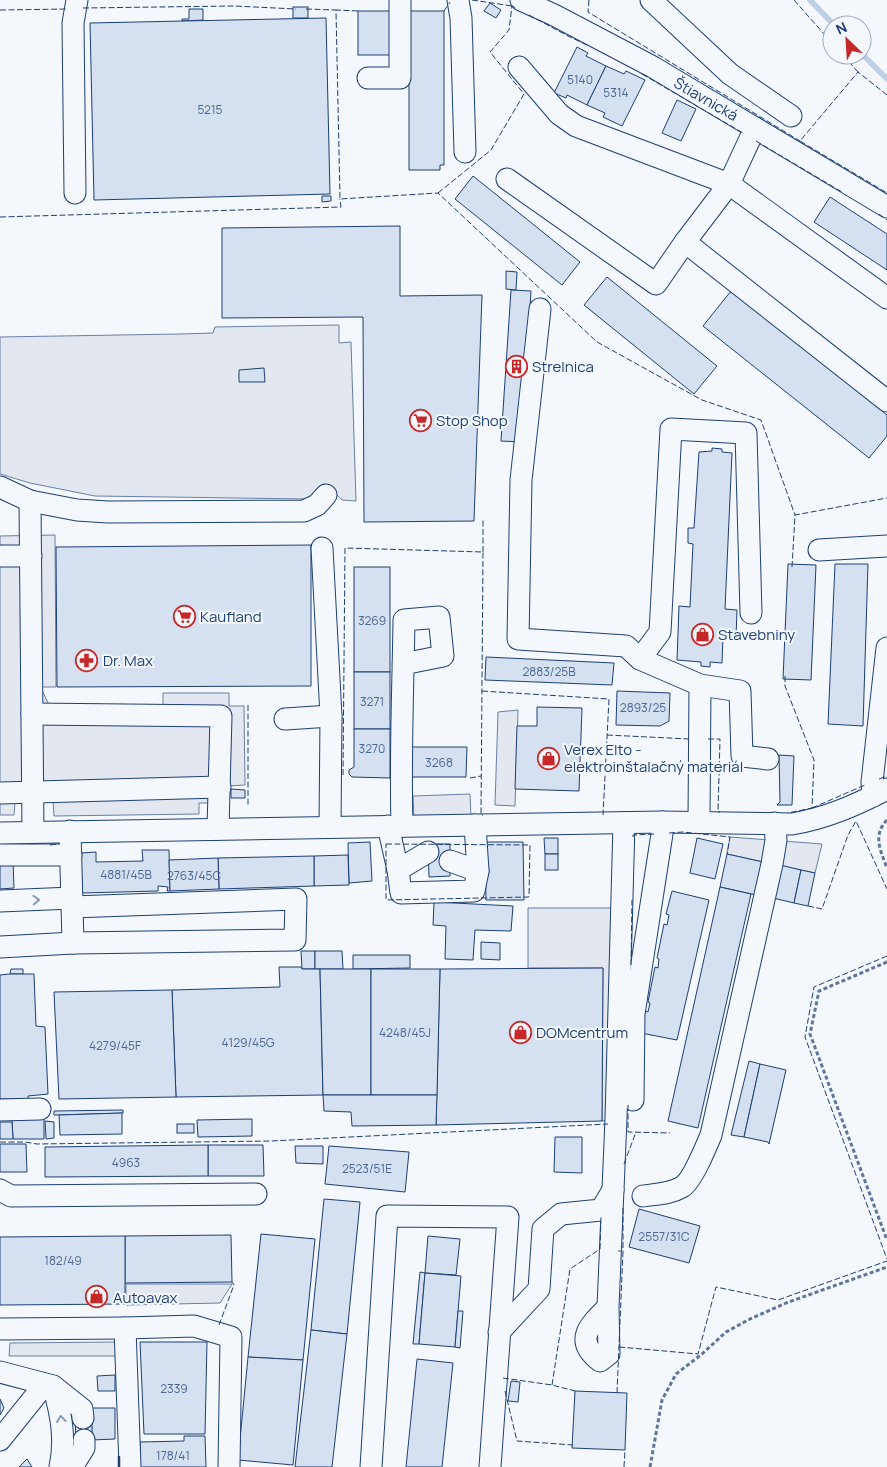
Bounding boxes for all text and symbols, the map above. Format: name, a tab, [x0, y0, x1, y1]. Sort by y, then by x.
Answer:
north arrow	[822, 15, 872, 65]
text: N	[833, 17, 850, 39]
house number: 5140	[567, 71, 593, 88]
street label: Štiavnická	[670, 72, 742, 126]
house number: 5314	[603, 84, 629, 101]
house number: 5215	[197, 101, 223, 118]
building icon: Strelnica	[504, 354, 528, 378]
place label: Strelnica	[532, 356, 594, 377]
supermarket icon: Stop Shop	[408, 408, 432, 432]
place label: Stop Shop	[436, 410, 508, 431]
supermarket icon: Kaufland	[172, 604, 196, 628]
place label: Kaufland	[200, 606, 262, 627]
house number: 3269	[358, 612, 386, 629]
shop icon: Stavebniny	[690, 622, 714, 646]
place label: Stavebniny	[718, 624, 795, 645]
pharmacy icon: Dr. Max	[75, 648, 99, 672]
place label: Dr. Max	[103, 650, 153, 671]
house number: 2883/25B	[522, 663, 576, 680]
house number: 3271	[360, 693, 384, 710]
house number: 2893/25	[620, 699, 666, 716]
place label: Verex Elto - elektroinštalačný materiál	[564, 739, 743, 777]
house number: 3270	[359, 740, 385, 757]
shop icon: Verex Elto - elektroinštalačný materiál	[536, 746, 560, 770]
house number: 3268	[425, 754, 453, 771]
house number: 4881/45B	[100, 866, 152, 883]
house number: 2763/45C	[167, 867, 222, 884]
one-way arrow	[32, 894, 40, 905]
shop icon: DOMcentrum	[508, 1020, 532, 1044]
place label: DOMcentrum	[536, 1022, 628, 1043]
house number: 4248/45J	[379, 1024, 431, 1041]
house number: 4129/45G	[221, 1034, 275, 1051]
house number: 4279/45F	[89, 1037, 141, 1054]
house number: 4963	[112, 1154, 140, 1171]
house number: 2523/51E	[342, 1160, 392, 1177]
house number: 2557/31C	[638, 1228, 690, 1245]
house number: 182/49	[44, 1252, 82, 1269]
shop icon: Autoavax	[85, 1285, 109, 1309]
place label: Autoavax	[113, 1287, 178, 1308]
house number: 2339	[160, 1380, 188, 1397]
one-way arrow	[56, 1414, 67, 1422]
house number: 178/41	[156, 1447, 190, 1464]

